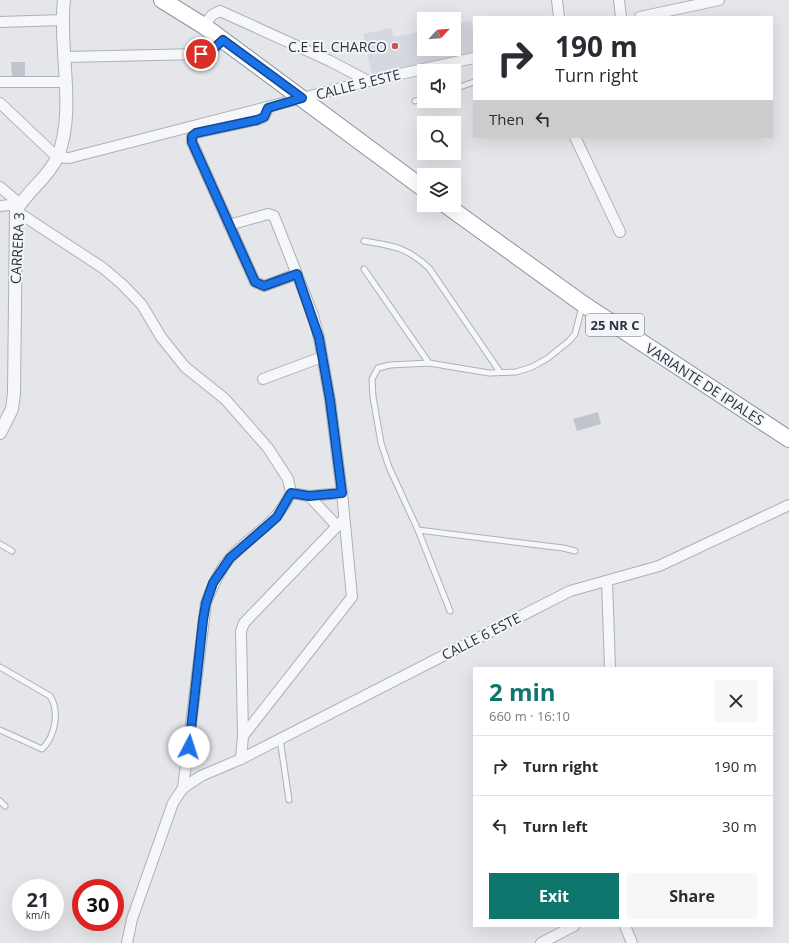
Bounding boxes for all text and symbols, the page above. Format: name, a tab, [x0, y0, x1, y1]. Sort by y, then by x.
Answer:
north arrow	[417, 12, 461, 56]
map controls	[417, 12, 461, 212]
text: 190 m	[555, 27, 638, 65]
icon: right	[489, 32, 541, 84]
pin	[184, 37, 218, 71]
place label: C.E EL CHARCO	[288, 37, 387, 56]
marker: C.E EL CHARCO	[390, 41, 400, 51]
icon: arrive	[190, 43, 212, 65]
text: Turn right	[555, 63, 638, 87]
street label: CALLE 5 ESTE	[314, 64, 402, 104]
button: sound	[417, 64, 461, 108]
icon: left	[532, 108, 554, 130]
text: Then	[489, 109, 524, 129]
button: search	[417, 116, 461, 160]
button: layers	[417, 168, 461, 212]
street label: CARRERA 3	[6, 212, 28, 284]
road number: 25 NR C	[586, 314, 644, 336]
street label: VARIANTE DE IPIALES	[642, 339, 768, 429]
street label: CALLE 6 ESTE	[438, 608, 524, 664]
text: 2 min	[489, 675, 556, 708]
button: close	[715, 680, 757, 722]
text: 660 m · 16:10	[489, 707, 570, 725]
position arrow	[168, 726, 210, 768]
icon: right	[489, 755, 511, 777]
text: Turn right	[523, 756, 598, 776]
text: 190 m	[713, 756, 757, 776]
icon: left	[489, 815, 511, 837]
text: Turn left	[523, 816, 588, 836]
text: 30 m	[722, 816, 757, 836]
button: Exit	[489, 873, 619, 919]
button: Share	[627, 873, 757, 919]
speed limit sign: 30	[72, 879, 124, 931]
text: 21	[27, 886, 49, 913]
text: km/h	[26, 908, 50, 922]

